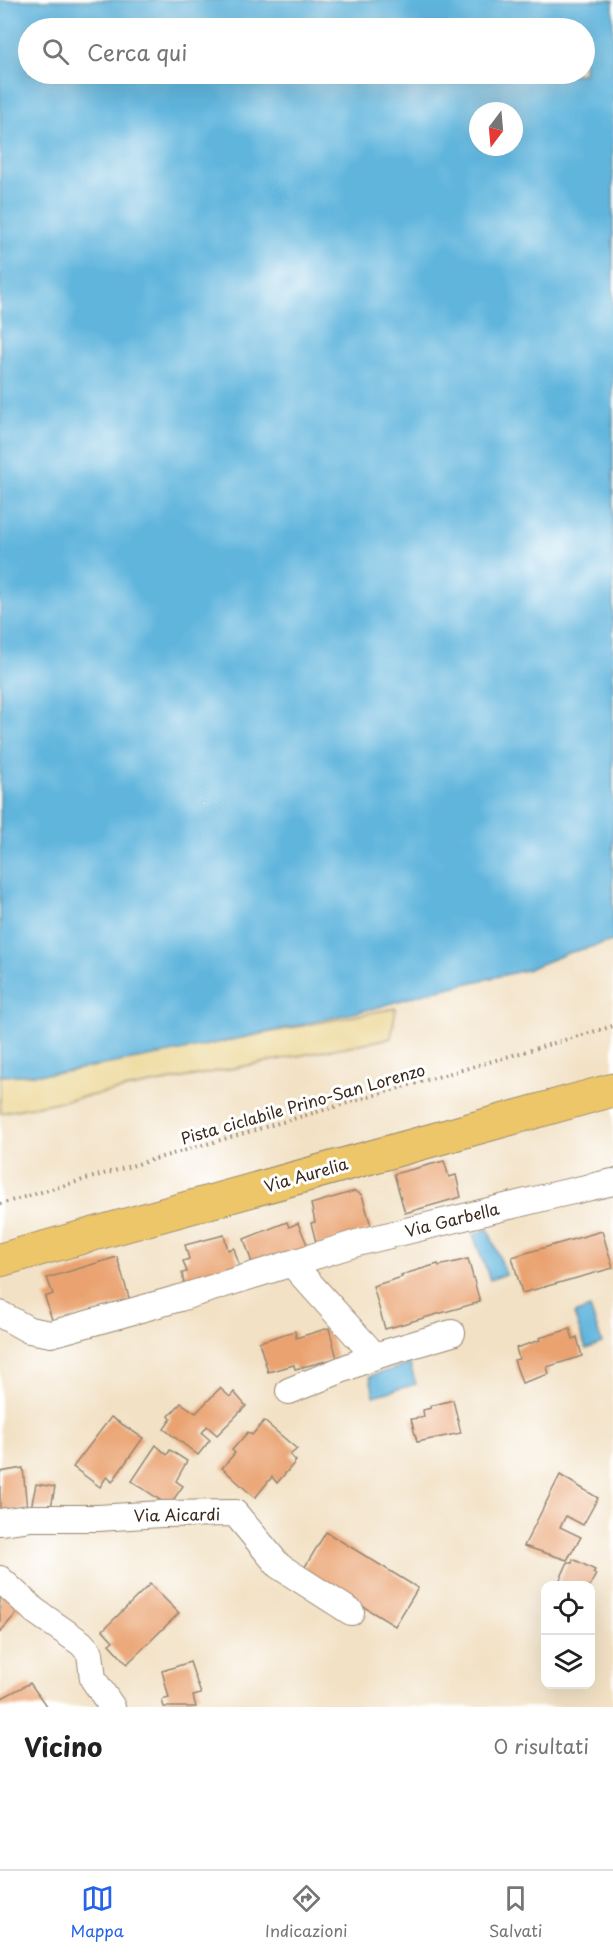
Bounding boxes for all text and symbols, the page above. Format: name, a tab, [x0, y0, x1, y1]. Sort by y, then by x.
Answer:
search box	[18, 18, 595, 84]
icon: search	[39, 35, 72, 68]
text: Cerca qui	[87, 35, 187, 68]
north arrow	[469, 102, 523, 156]
street label: Pista ciclabile Prino-San Lorenzo	[178, 1057, 428, 1149]
street label: Via Aurelia	[261, 1151, 351, 1197]
street label: Via Garbella	[402, 1196, 502, 1242]
street label: Via Aicardi	[133, 1501, 220, 1527]
map controls	[541, 1581, 595, 1689]
button: locate	[541, 1581, 595, 1635]
button: layers	[541, 1635, 595, 1689]
text: Vicino	[24, 1727, 102, 1766]
text: 0 risultati	[494, 1731, 589, 1761]
tab: Mappa	[71, 1882, 124, 1942]
tab: Indicazioni	[265, 1882, 347, 1942]
tab: Salvati	[489, 1882, 542, 1942]

